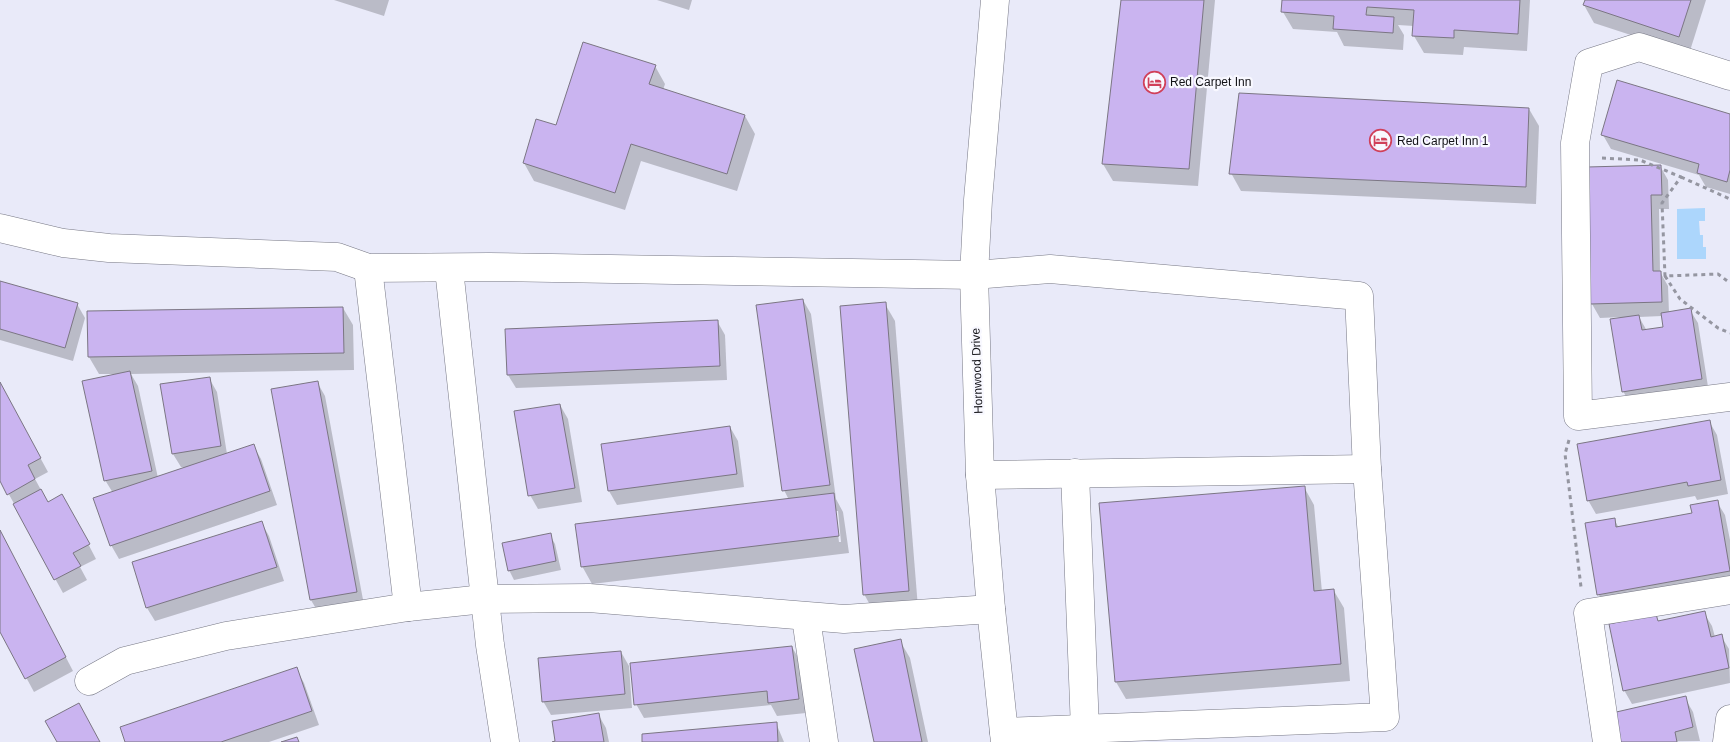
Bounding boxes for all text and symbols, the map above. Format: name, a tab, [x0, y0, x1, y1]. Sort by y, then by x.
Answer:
hotel icon: Red Carpet Inn	[1142, 70, 1166, 94]
place label: Red Carpet Inn	[1170, 75, 1251, 89]
hotel icon: Red Carpet Inn 1	[1369, 129, 1393, 153]
place label: Red Carpet Inn 1	[1397, 134, 1489, 148]
street label: Hornwood Drive	[968, 327, 985, 414]

